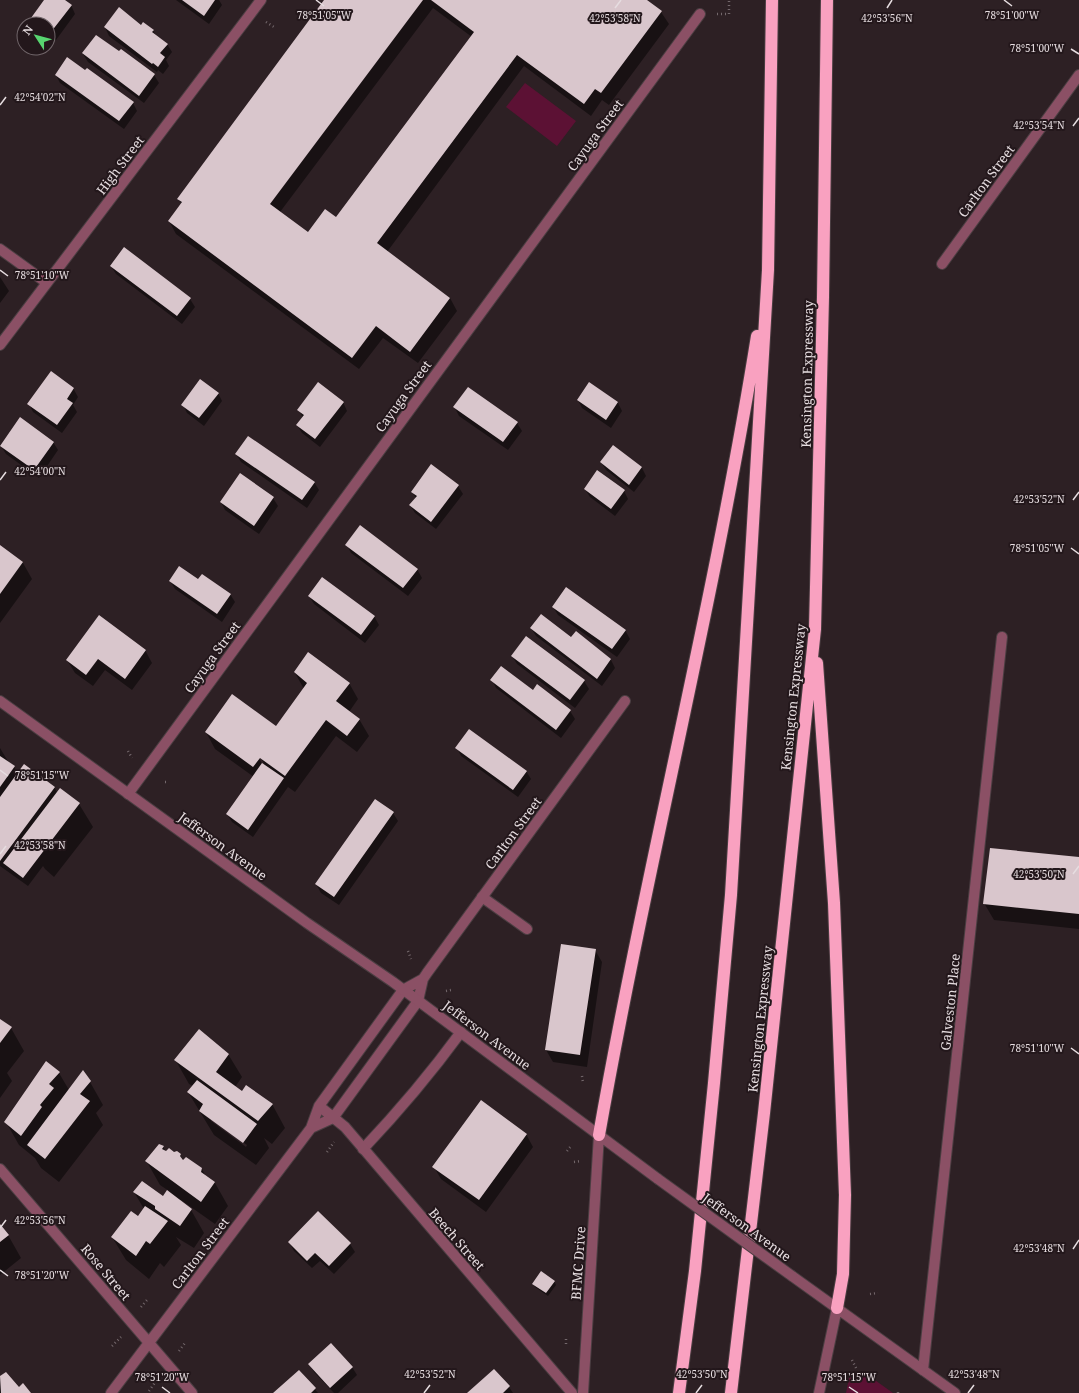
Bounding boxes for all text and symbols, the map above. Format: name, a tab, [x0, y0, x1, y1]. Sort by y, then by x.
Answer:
text: 78°51'05"W	[297, 8, 352, 22]
text: 78°51'00"W	[985, 8, 1040, 22]
text: 42°53'58"N	[589, 11, 641, 25]
text: 42°53'56"N	[861, 11, 913, 25]
north arrow	[16, 16, 56, 56]
text: N	[19, 22, 36, 38]
text: 78°51'00"W	[1010, 41, 1065, 55]
text: 42°54'02"N	[14, 90, 66, 104]
street label: Cayuga Street	[563, 95, 627, 175]
text: 42°53'54"N	[1013, 118, 1065, 132]
street label: High Street	[92, 132, 148, 198]
street label: Carlton Street	[954, 141, 1019, 221]
text: 78°51'10"W	[15, 268, 70, 282]
street label: Kensington Expressway	[797, 299, 817, 448]
street label: Cayuga Street	[371, 356, 435, 436]
text: 42°54'00"N	[14, 464, 66, 478]
text: 42°53'52"N	[1013, 492, 1065, 506]
text: 78°51'05"W	[1010, 541, 1065, 555]
street label: Cayuga Street	[180, 617, 244, 697]
street label: Kensington Expressway	[776, 622, 810, 771]
text: 78°51'15"W	[15, 768, 70, 782]
street label: Carlton Street	[481, 793, 546, 873]
street label: Jefferson Avenue	[174, 807, 271, 884]
text: 42°53'58"N	[14, 838, 66, 852]
text: 42°53'50"N	[1013, 867, 1065, 881]
street label: Kensington Expressway	[743, 944, 777, 1093]
street label: Galveston Place	[936, 953, 964, 1051]
street label: Jefferson Avenue	[439, 995, 535, 1074]
text: 78°51'10"W	[1010, 1041, 1065, 1055]
street label: Jefferson Avenue	[698, 1188, 795, 1265]
street label: Beech Street	[425, 1204, 489, 1274]
text: 42°53'56"N	[14, 1213, 66, 1227]
street label: Carlton Street	[167, 1213, 233, 1293]
street label: BFMC Drive	[566, 1225, 590, 1301]
street label: Rose Street	[77, 1240, 135, 1304]
text: 42°53'48"N	[1013, 1241, 1065, 1255]
text: 78°51'20"W	[15, 1268, 70, 1282]
text: 42°53'52"N	[404, 1367, 456, 1381]
text: 42°53'50"N	[676, 1367, 728, 1381]
text: 42°53'48"N	[948, 1367, 1000, 1381]
text: 78°51'20"W	[135, 1370, 190, 1384]
text: 78°51'15"W	[822, 1370, 877, 1384]

